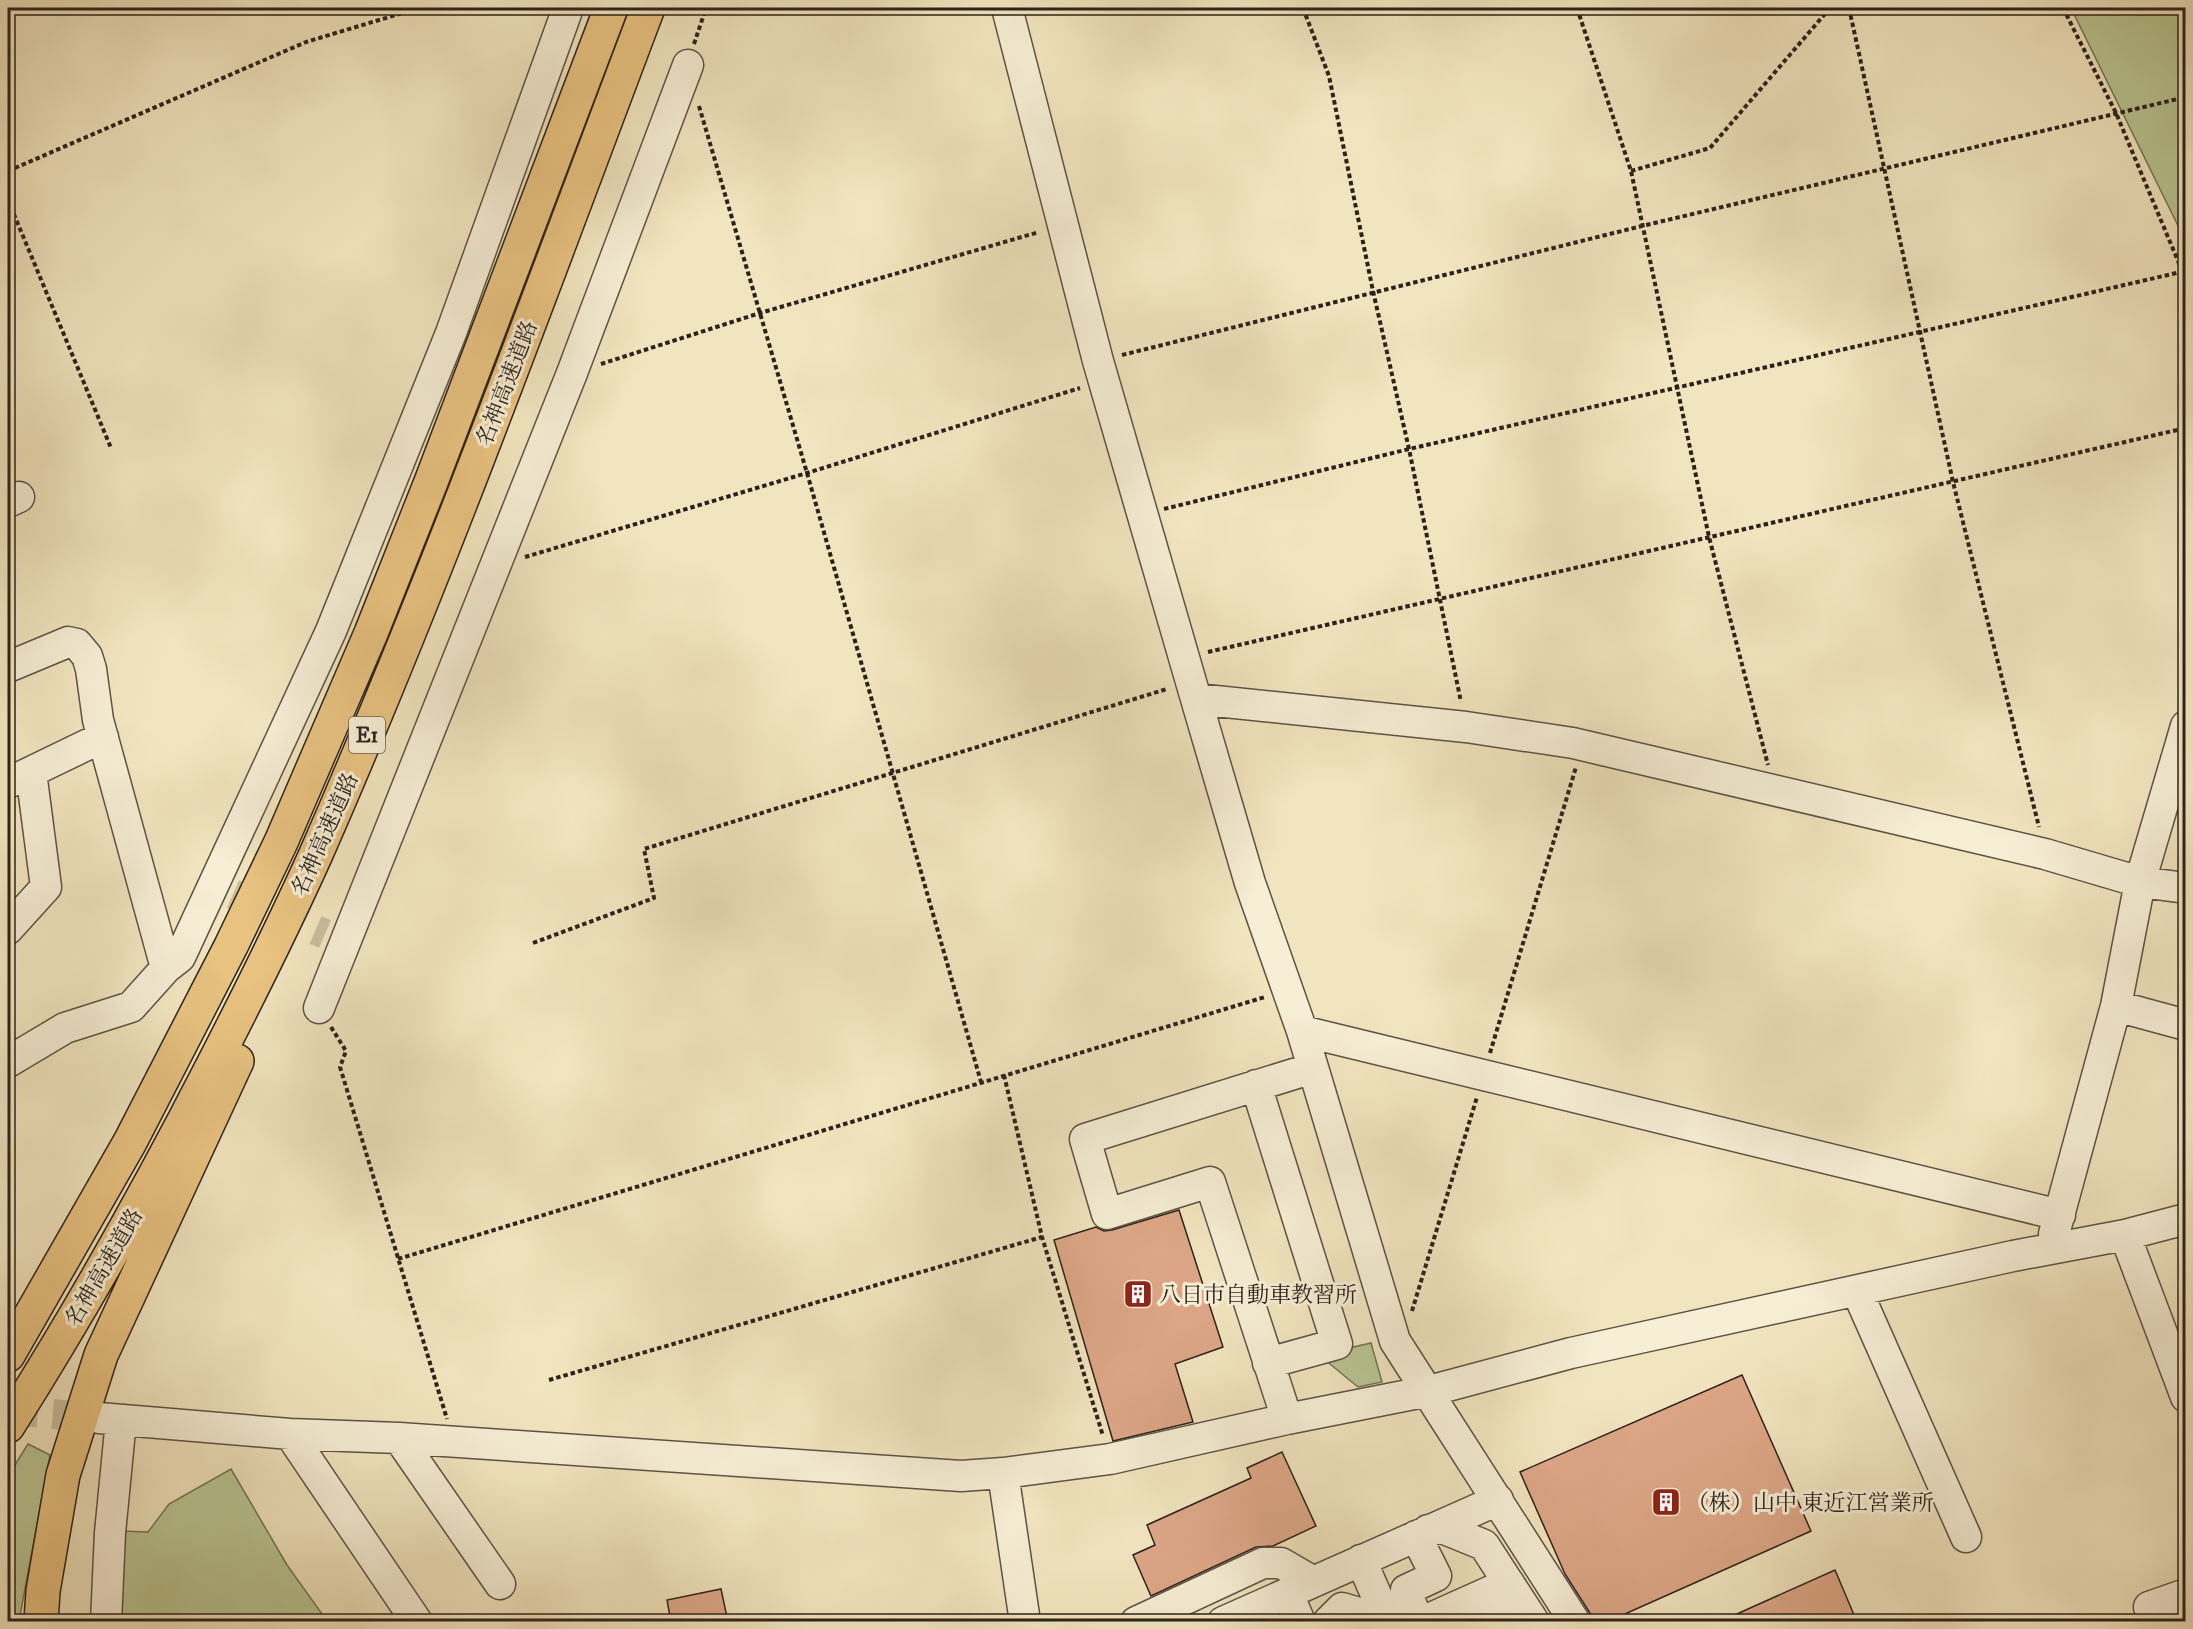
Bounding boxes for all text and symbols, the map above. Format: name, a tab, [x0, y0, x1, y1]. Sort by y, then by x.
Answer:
street label: 名神高速道路	[471, 317, 544, 450]
road number: E1	[349, 717, 385, 753]
street label: 名神高速道路	[286, 769, 365, 900]
street label: 名神高速道路	[60, 1204, 149, 1332]
building icon: 八日市自動車教習所	[1122, 1278, 1154, 1310]
place label: 八日市自動車教習所	[1159, 1282, 1357, 1309]
building icon: （株）山中 東近江営業所	[1650, 1486, 1682, 1518]
place label: （株）山中 東近江営業所	[1687, 1490, 1934, 1517]

